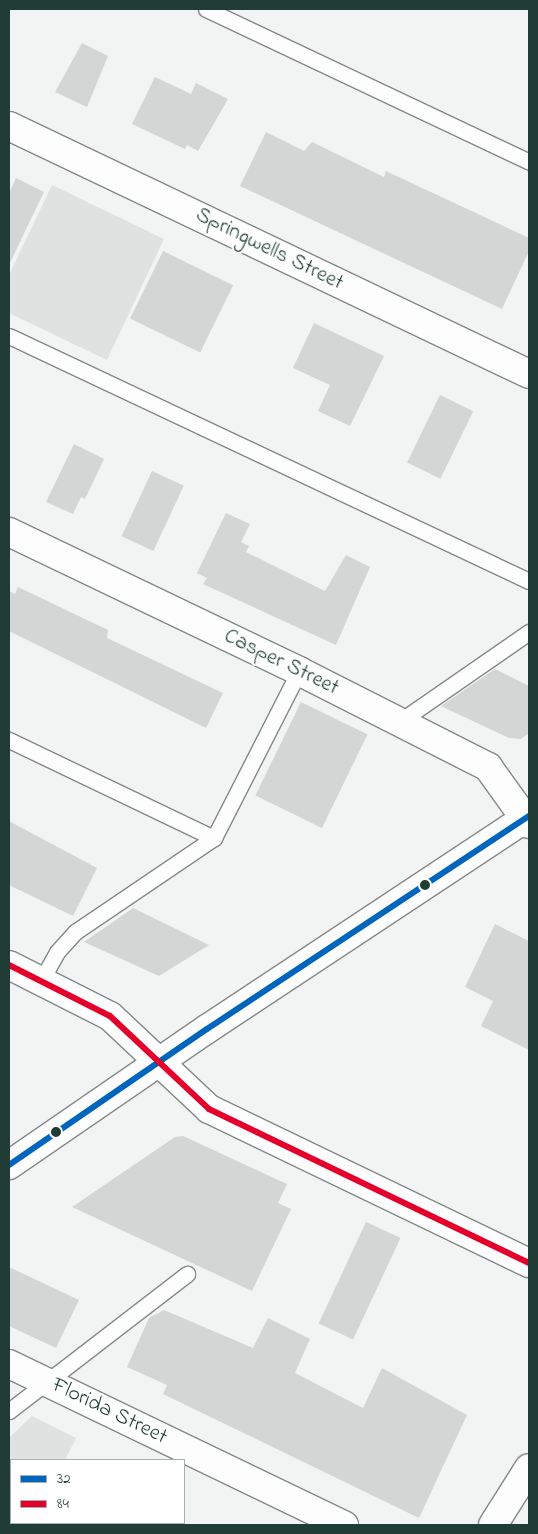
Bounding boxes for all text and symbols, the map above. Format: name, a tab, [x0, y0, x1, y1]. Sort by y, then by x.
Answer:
street label: Springwells Street	[191, 203, 347, 297]
street label: Casper Street	[219, 624, 343, 702]
unlabelled marker	[420, 880, 430, 890]
unlabelled marker	[51, 1127, 61, 1137]
street label: Florida Street	[47, 1373, 171, 1451]
legend	[10, 1459, 185, 1524]
text: 32	[57, 1468, 71, 1490]
text: 84	[57, 1493, 69, 1515]

